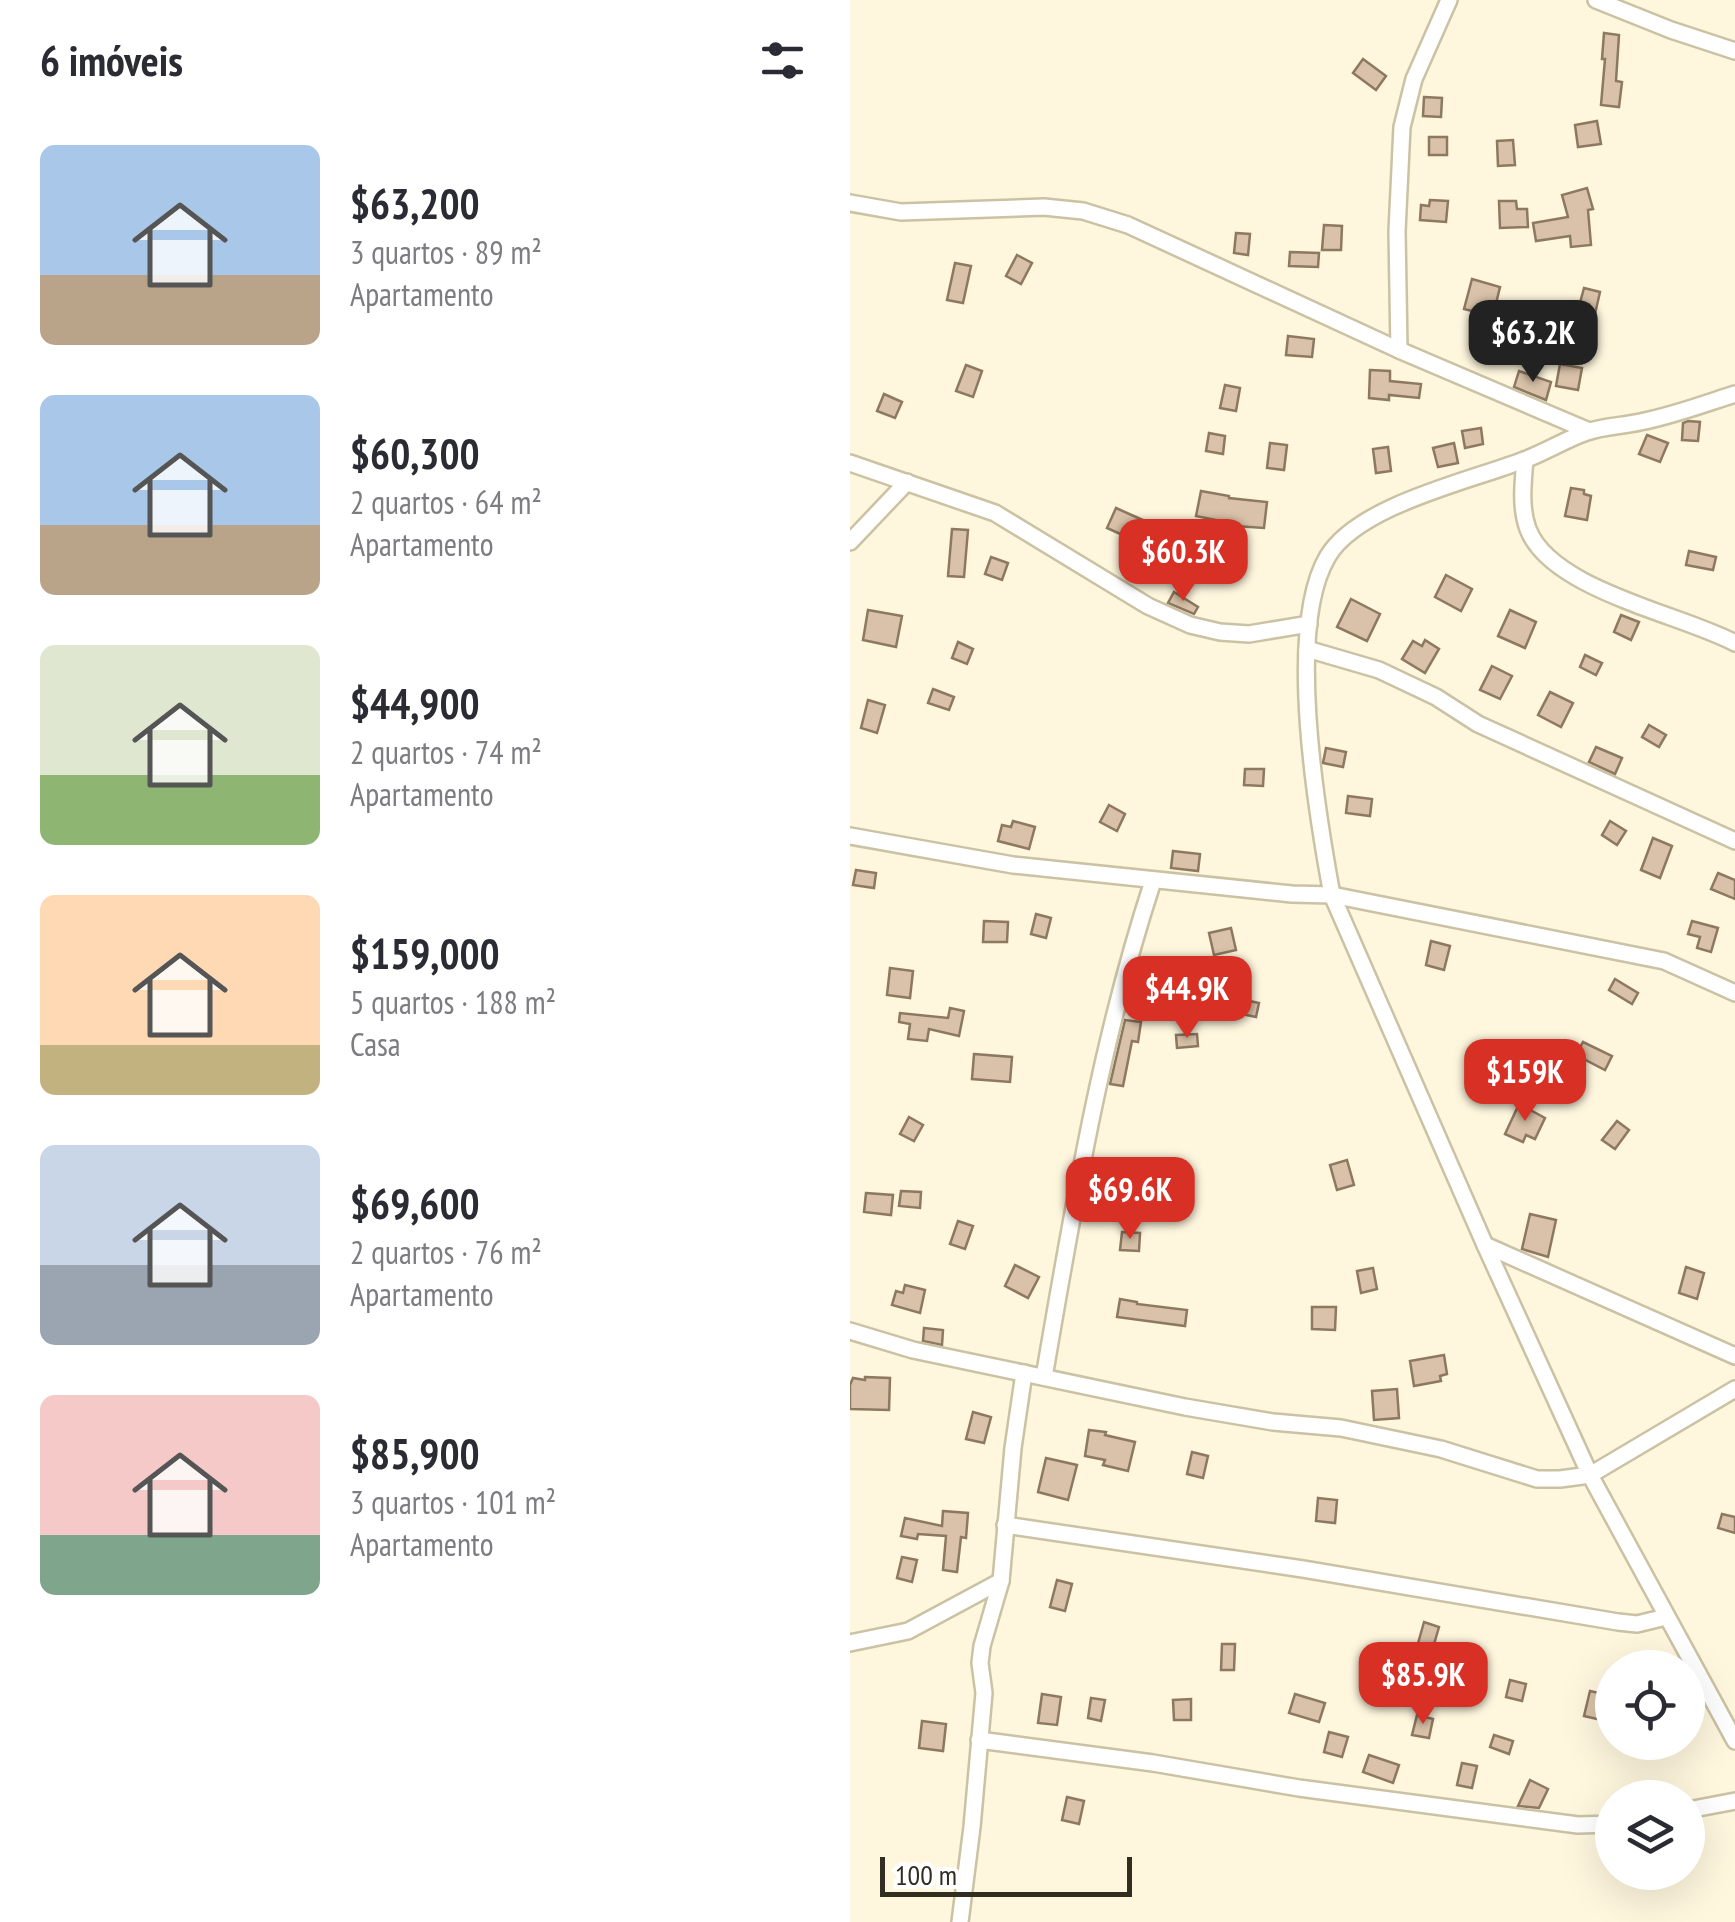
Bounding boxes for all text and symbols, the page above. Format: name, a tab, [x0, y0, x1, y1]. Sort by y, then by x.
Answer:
text: 6 imóveis	[40, 33, 183, 88]
icon: filters	[755, 33, 810, 88]
text: $63,200	[350, 176, 480, 231]
icon: home	[120, 185, 240, 305]
text: 3 quartos · 89 m²	[350, 231, 542, 273]
text: Apartamento	[350, 273, 493, 315]
pin: $63.2K	[1452, 300, 1614, 385]
text: $63.2K	[1491, 311, 1575, 353]
text: $60,300	[350, 426, 480, 481]
icon: home	[120, 435, 240, 555]
text: 2 quartos · 64 m²	[350, 481, 542, 523]
pin: $60.3K	[1102, 519, 1264, 604]
text: Apartamento	[350, 523, 493, 565]
text: $60.3K	[1141, 530, 1225, 572]
text: $44,900	[350, 676, 480, 731]
icon: home	[120, 685, 240, 805]
text: 2 quartos · 74 m²	[350, 731, 542, 773]
text: Apartamento	[350, 773, 493, 815]
text: $159,000	[350, 926, 500, 981]
icon: home	[120, 935, 240, 1055]
pin: $44.9K	[1106, 956, 1268, 1041]
text: $44.9K	[1145, 967, 1229, 1009]
text: 5 quartos · 188 m²	[350, 981, 556, 1023]
text: Casa	[350, 1023, 401, 1065]
pin: $159K	[1455, 1039, 1595, 1124]
text: $159K	[1486, 1050, 1564, 1092]
pin: $69.6K	[1049, 1157, 1211, 1242]
text: $69.6K	[1088, 1168, 1172, 1210]
text: $69,600	[350, 1176, 480, 1231]
icon: home	[120, 1185, 240, 1305]
text: 2 quartos · 76 m²	[350, 1231, 542, 1273]
text: Apartamento	[350, 1273, 493, 1315]
text: $85,900	[350, 1426, 480, 1481]
icon: home	[120, 1435, 240, 1555]
text: 3 quartos · 101 m²	[350, 1481, 556, 1523]
text: Apartamento	[350, 1523, 493, 1565]
pin: $85.9K	[1342, 1642, 1504, 1727]
map controls	[1595, 1650, 1705, 1890]
button: locate	[1595, 1650, 1705, 1760]
text: $85.9K	[1381, 1653, 1465, 1695]
button: layers	[1595, 1780, 1705, 1890]
scale bar	[880, 1852, 1132, 1896]
text: 100 m	[895, 1856, 957, 1893]

